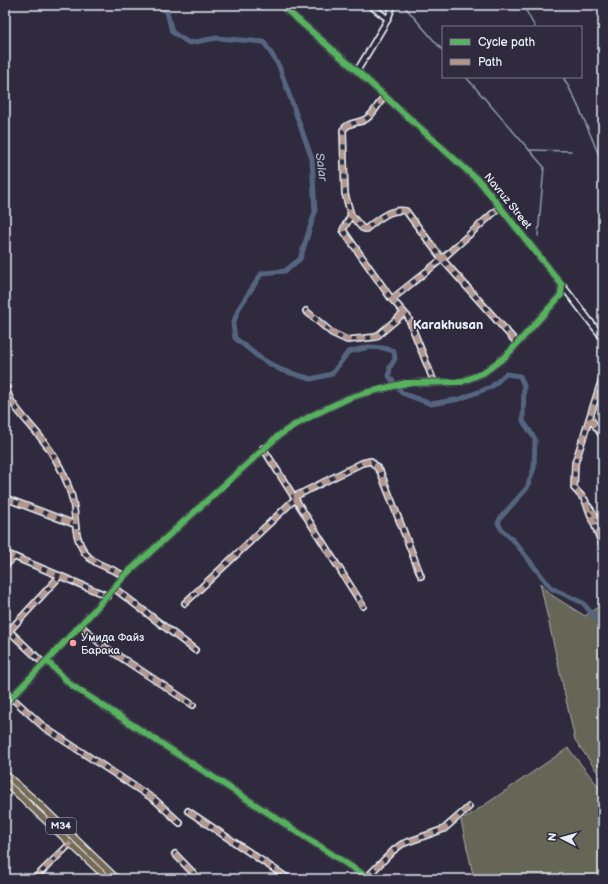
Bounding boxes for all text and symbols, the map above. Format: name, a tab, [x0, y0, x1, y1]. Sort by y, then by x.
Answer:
legend	[442, 26, 582, 78]
text: Cycle path	[478, 35, 535, 50]
text: Path	[478, 55, 503, 70]
water label: Salar	[312, 152, 331, 184]
street label: Navruz Street	[482, 170, 535, 232]
district label: Karakhusan	[413, 317, 483, 333]
place label: Умида Файз Барака	[81, 631, 144, 657]
marker: Умида Файз Барака	[68, 638, 78, 648]
road number: M34	[46, 818, 76, 834]
north arrow	[542, 818, 582, 858]
text: N	[546, 832, 559, 842]

